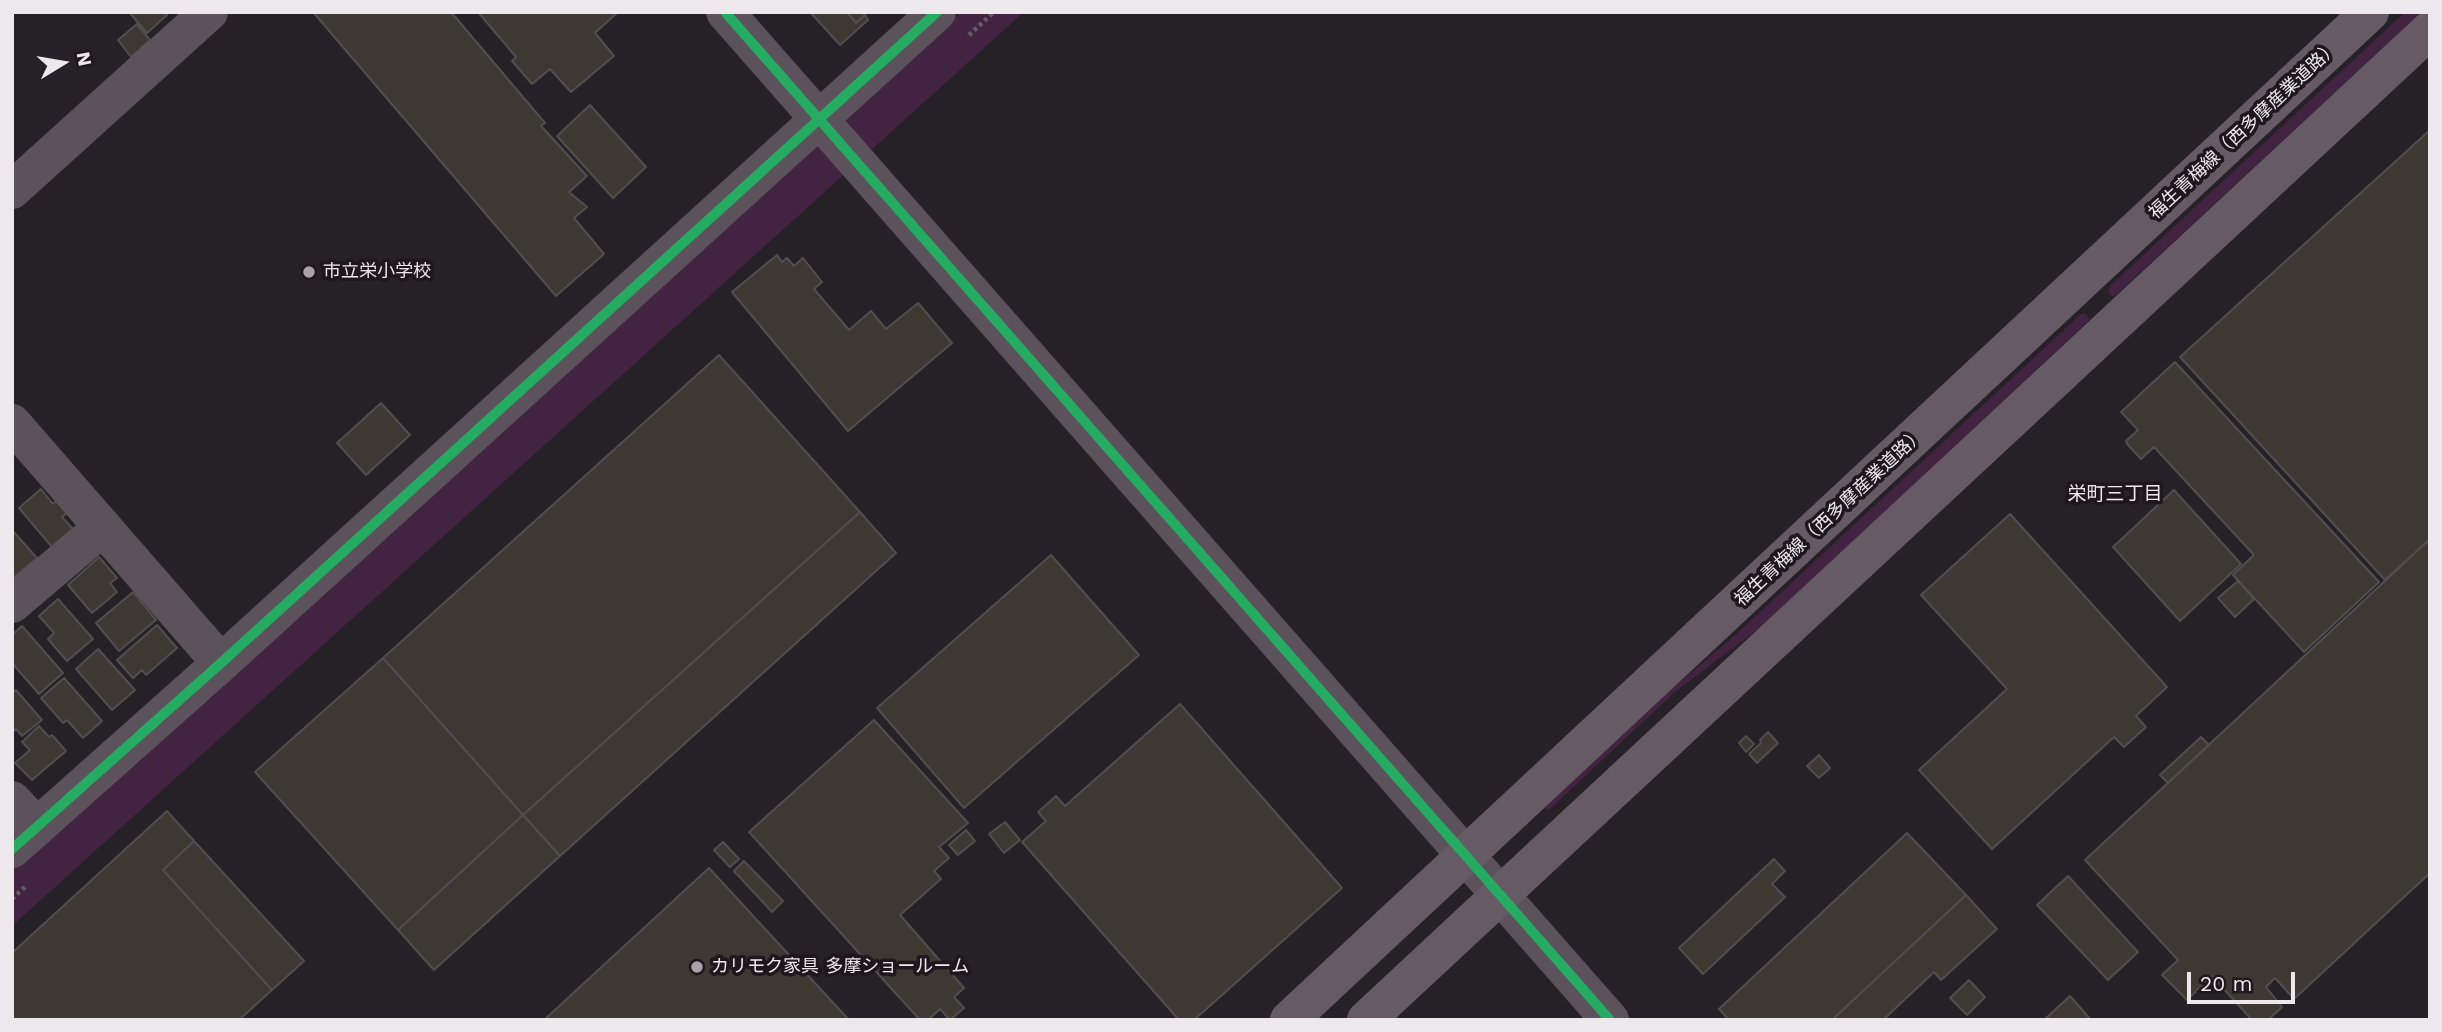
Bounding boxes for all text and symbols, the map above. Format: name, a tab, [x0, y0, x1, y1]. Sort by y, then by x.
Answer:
north arrow	[28, 28, 98, 98]
street label: 福生青梅線（西多摩産業道路）	[2144, 36, 2344, 224]
text: N	[71, 50, 97, 68]
place label: 市立栄小学校	[323, 261, 431, 283]
marker: 市立栄小学校	[301, 264, 317, 280]
street label: 福生青梅線（西多摩産業道路）	[1730, 423, 1930, 611]
district label: 栄町三丁目	[2068, 483, 2162, 505]
place label: カリモク家具 多摩ショールーム	[711, 956, 969, 978]
scale bar	[2190, 958, 2298, 1002]
marker: カリモク家具 多摩ショールーム	[689, 959, 705, 975]
text: 20 m	[2200, 971, 2252, 996]

